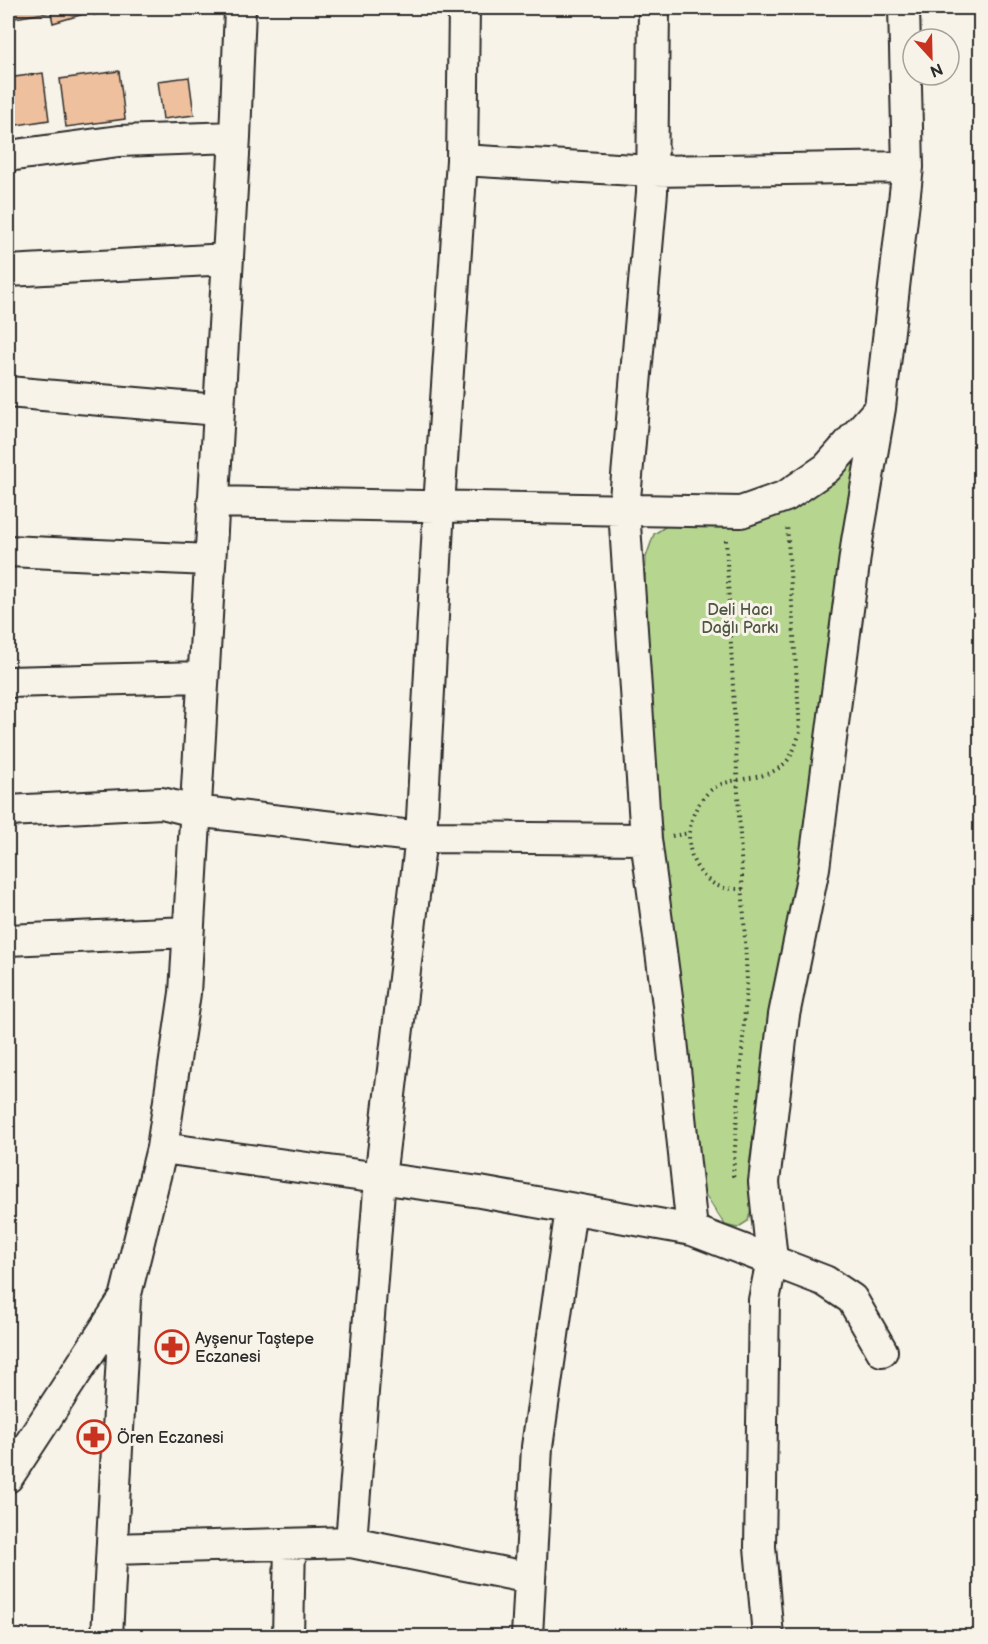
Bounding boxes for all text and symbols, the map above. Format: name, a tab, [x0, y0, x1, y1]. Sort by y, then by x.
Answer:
north arrow	[901, 27, 961, 87]
text: N	[927, 58, 945, 81]
park label: Deli Hacı Dağlı Parkı	[701, 601, 779, 638]
pharmacy icon: Ayşenur Taştepe Eczanesi	[154, 1329, 190, 1365]
place label: Ayşenur Taştepe Eczanesi	[195, 1330, 315, 1367]
pharmacy icon: Ören Eczanesi	[76, 1419, 112, 1455]
place label: Ören Eczanesi	[117, 1427, 224, 1448]

